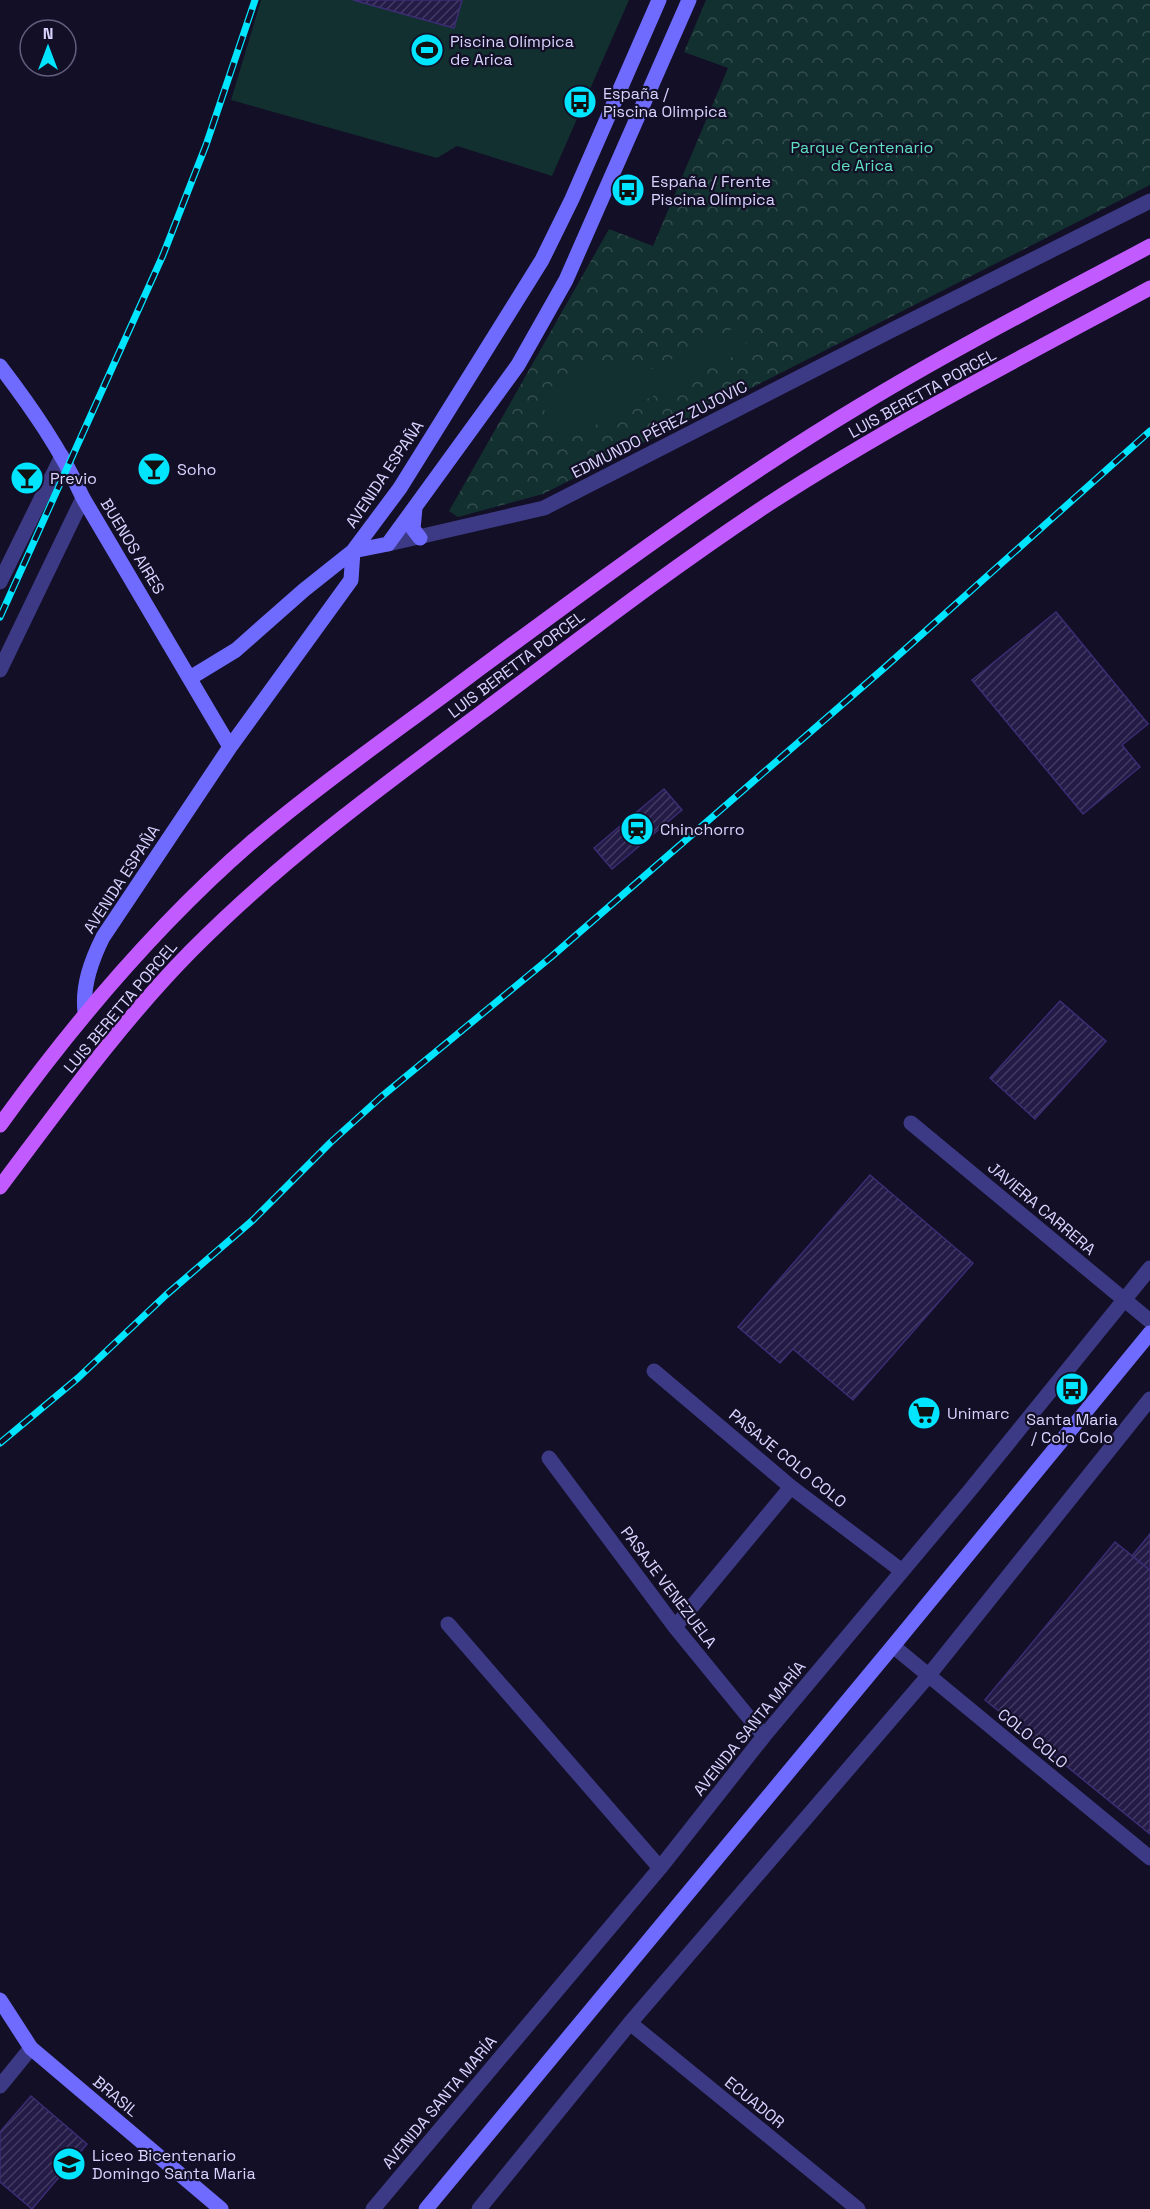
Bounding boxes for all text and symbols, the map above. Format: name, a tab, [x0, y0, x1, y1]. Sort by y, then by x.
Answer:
north arrow	[18, 18, 78, 78]
text: N	[43, 23, 53, 44]
place label: Piscina Olímpica de Arica	[450, 31, 574, 70]
sports icon: Piscina Olímpica de Arica	[409, 32, 445, 68]
place label: España / Piscina Olimpica	[603, 83, 727, 122]
bus stop icon: España / Piscina Olimpica	[562, 84, 598, 120]
park label: Parque Centenario de Arica	[791, 137, 933, 176]
place label: España / Frente Piscina Olímpica	[651, 171, 775, 210]
bus stop icon: España / Frente Piscina Olímpica	[610, 172, 646, 208]
street label: LUIS BERETTA PORCEL	[845, 344, 1000, 443]
street label: EDMUNDO PÉREZ ZUJOVIC	[568, 376, 751, 483]
street label: AVENIDA ESPAÑA	[341, 416, 428, 532]
bar icon: Soho	[136, 451, 172, 487]
place label: Soho	[177, 459, 216, 480]
bar icon: Previo	[9, 460, 45, 496]
place label: Previo	[50, 468, 97, 489]
street label: BUENOS AIRES	[96, 494, 170, 598]
street label: LUIS BERETTA PORCEL	[444, 606, 589, 723]
station icon: Chinchorro	[619, 811, 655, 847]
place label: Chinchorro	[660, 819, 745, 840]
street label: AVENIDA ESPAÑA	[78, 821, 164, 938]
street label: LUIS BERETTA PORCEL	[59, 937, 182, 1078]
street label: JAVIERA CARRERA	[983, 1157, 1100, 1260]
bus stop icon: Santa Maria / Colo Colo	[1054, 1371, 1090, 1407]
supermarket icon: Unimarc	[906, 1395, 942, 1431]
place label: Unimarc	[947, 1403, 1010, 1424]
street label: PASAJE COLO COLO	[725, 1404, 851, 1512]
place label: Santa Maria / Colo Colo	[1026, 1409, 1118, 1448]
street label: PASAJE VENEZUELA	[616, 1522, 721, 1652]
street label: AVENIDA SANTA MARÍA	[688, 1657, 810, 1800]
street label: COLO COLO	[993, 1704, 1072, 1773]
street label: AVENIDA SANTA MARÍA	[377, 2031, 501, 2173]
street label: BRASIL	[89, 2071, 143, 2122]
street label: ECUADOR	[720, 2072, 789, 2133]
place label: Liceo Bicentenario Domingo Santa Maria	[92, 2145, 256, 2184]
school or university icon: Liceo Bicentenario Domingo Santa Maria	[51, 2146, 87, 2182]

